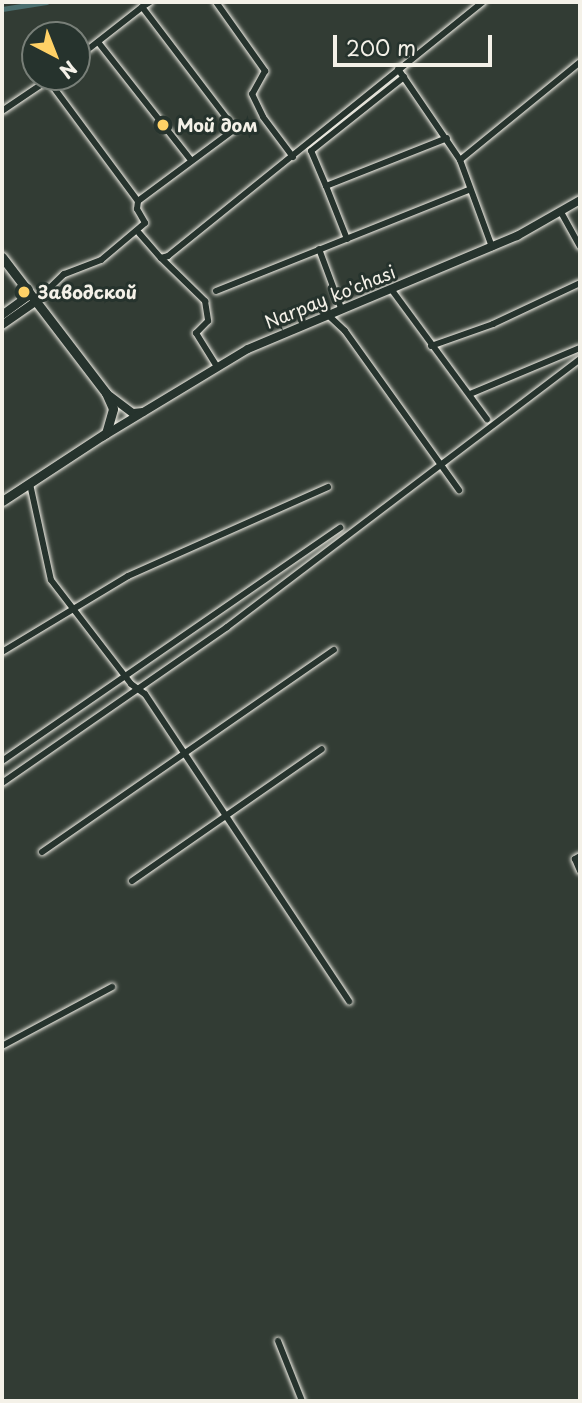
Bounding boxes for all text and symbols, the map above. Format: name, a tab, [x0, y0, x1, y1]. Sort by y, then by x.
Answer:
north arrow	[21, 21, 91, 91]
scale bar	[337, 21, 496, 65]
text: 200 m	[346, 31, 416, 63]
text: N	[54, 55, 84, 86]
place label: Мой дом	[177, 114, 258, 136]
marker: Мой дом	[155, 117, 171, 133]
street label: Narpay ko'chasi	[262, 261, 398, 333]
place label: Заводской	[38, 281, 137, 303]
marker: Заводской	[16, 284, 32, 300]

